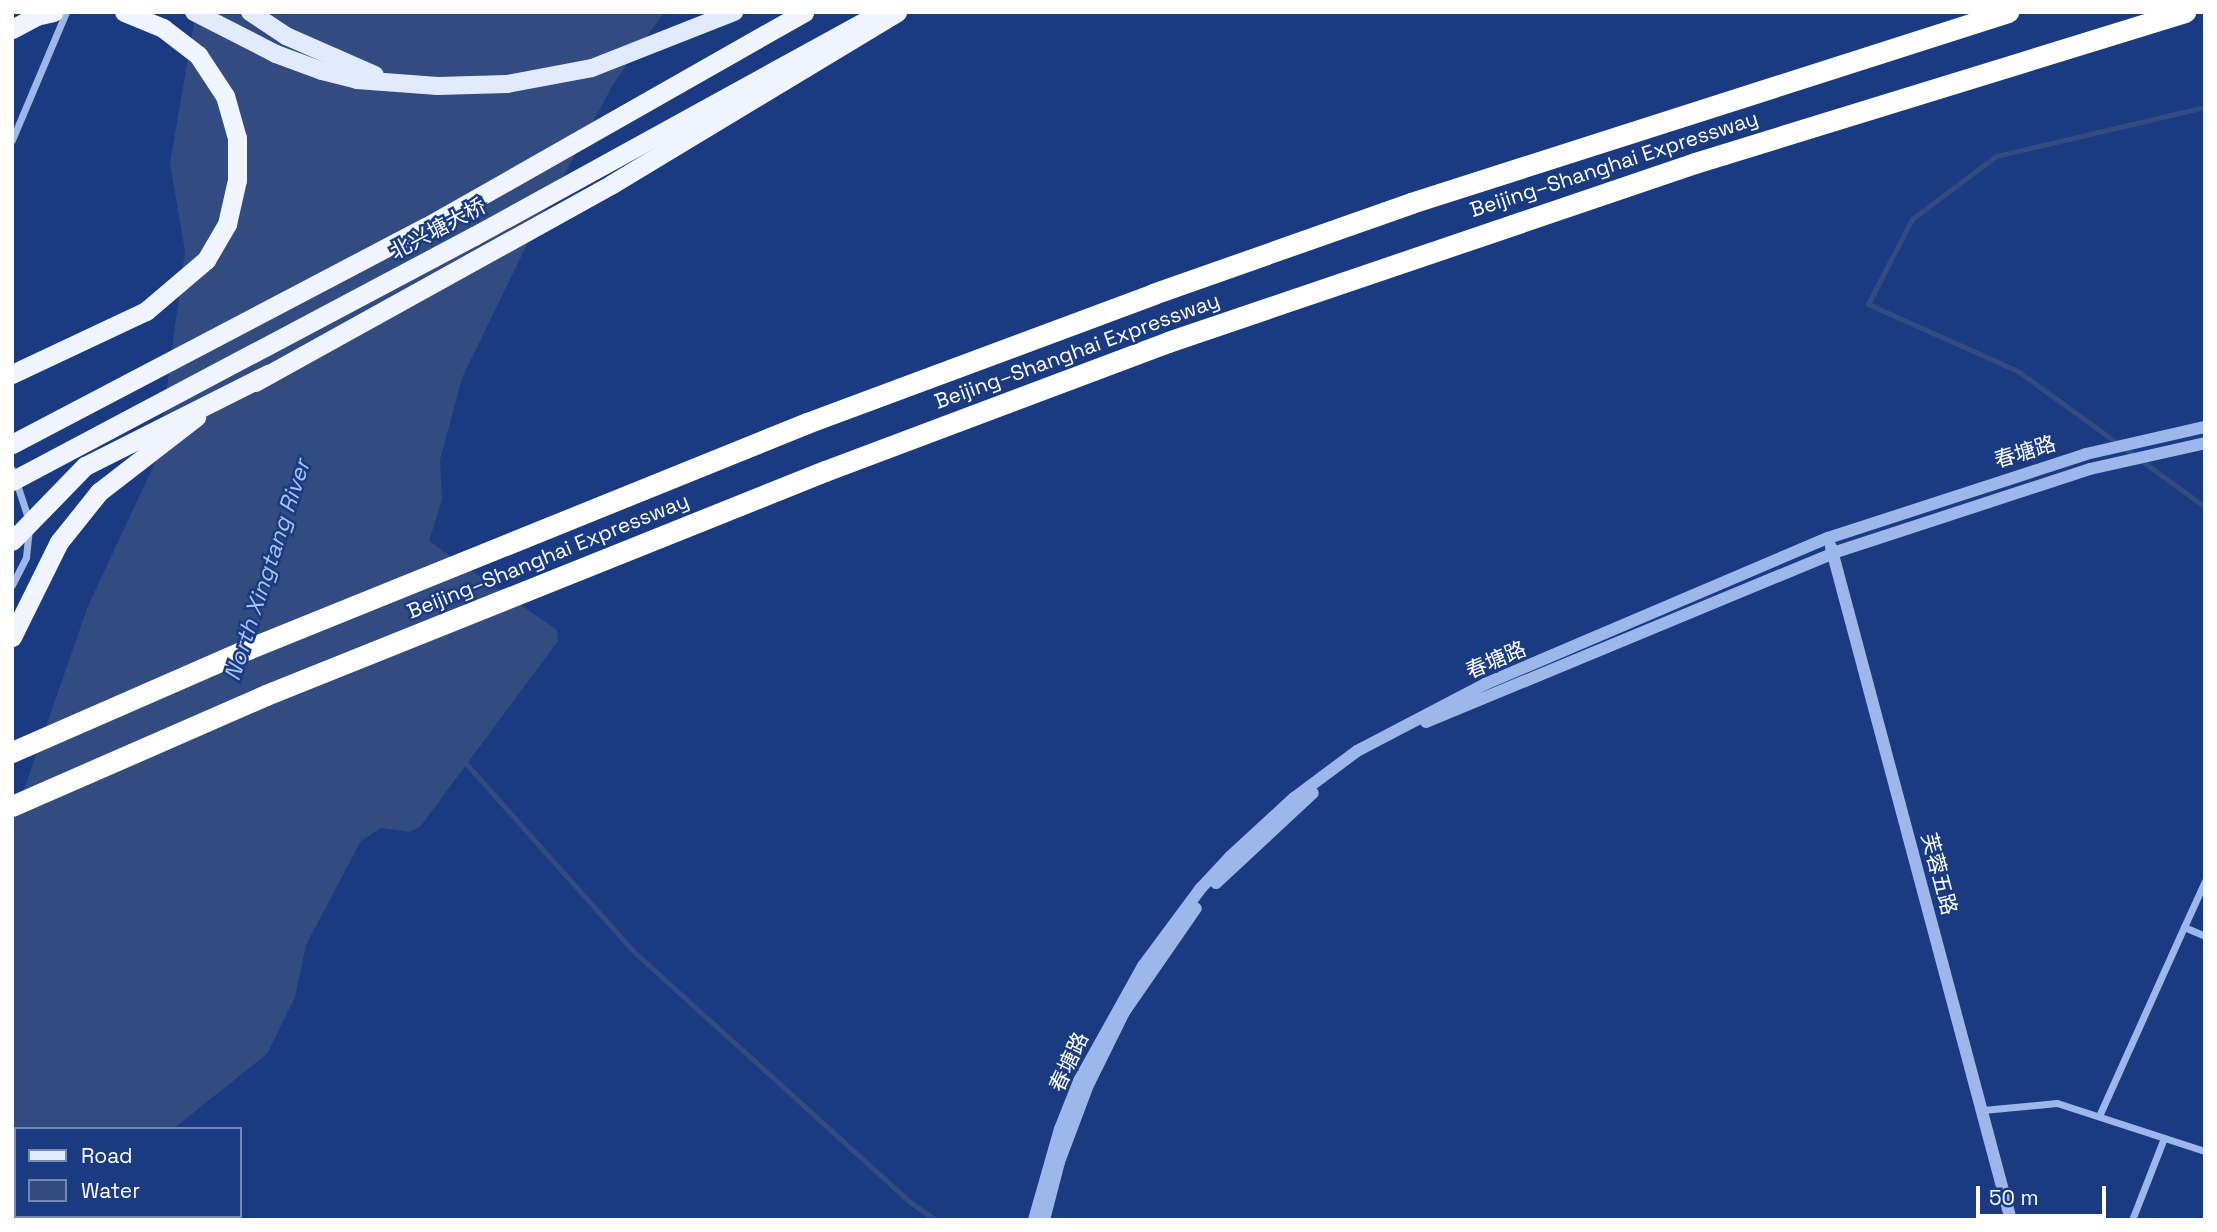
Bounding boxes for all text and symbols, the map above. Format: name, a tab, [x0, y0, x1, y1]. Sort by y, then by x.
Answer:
street label: Beijing–Shanghai Expressway	[1467, 105, 1761, 223]
street label: 北兴塘大桥	[386, 193, 490, 265]
street label: Beijing–Shanghai Expressway	[931, 288, 1223, 414]
street label: 春塘路	[1991, 431, 2059, 473]
water label: North Xingtang River	[218, 456, 316, 684]
street label: Beijing–Shanghai Expressway	[403, 488, 693, 624]
street label: 春塘路	[1462, 636, 1530, 684]
street label: 芙蓉五路	[1916, 830, 1962, 918]
street label: 春塘路	[1044, 1028, 1094, 1096]
legend	[14, 1127, 242, 1218]
text: Road	[81, 1142, 133, 1169]
scale bar	[1979, 1172, 2108, 1216]
text: Water	[81, 1177, 140, 1204]
text: 50 m	[1989, 1184, 2039, 1211]

